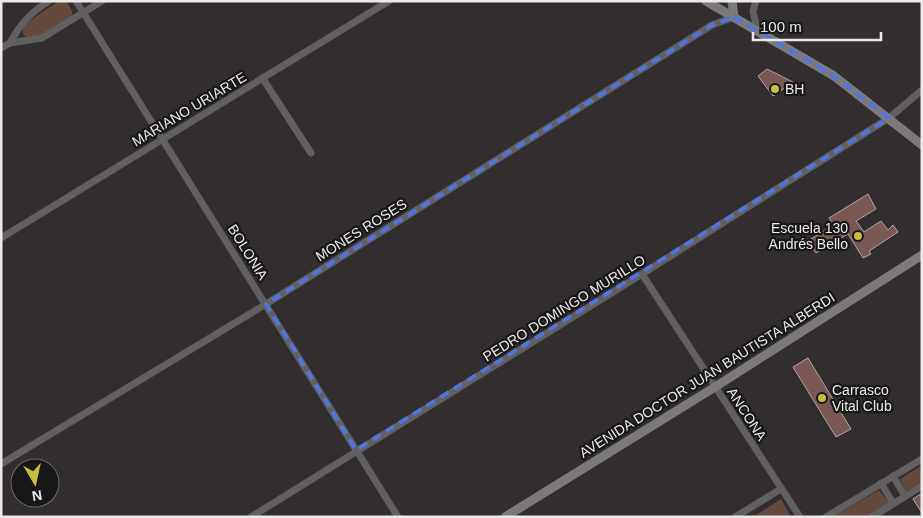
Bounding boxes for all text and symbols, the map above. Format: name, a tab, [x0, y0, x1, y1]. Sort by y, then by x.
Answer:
scale bar	[753, 10, 880, 42]
text: 100 m	[760, 18, 802, 35]
street label: MARIANO URIARTE	[129, 69, 249, 149]
place label: BH	[785, 81, 804, 97]
marker: BH	[769, 83, 781, 95]
street label: MONES ROSES	[313, 196, 409, 264]
place label: Escuela 130 Andrés Bello	[769, 220, 848, 252]
street label: BOLONIA	[225, 221, 272, 283]
marker: Escuela 130 Andrés Bello	[852, 230, 864, 242]
street label: PEDRO DOMINGO MURILLO	[480, 251, 648, 365]
street label: AVENIDA DOCTOR JUAN BAUTISTA ALBERDI	[576, 289, 838, 461]
place label: Carrasco Vital Club	[832, 382, 892, 414]
street label: ANCONA	[724, 385, 770, 444]
marker: Carrasco Vital Club	[816, 392, 828, 404]
north arrow	[10, 458, 60, 508]
text: N	[31, 487, 43, 505]

